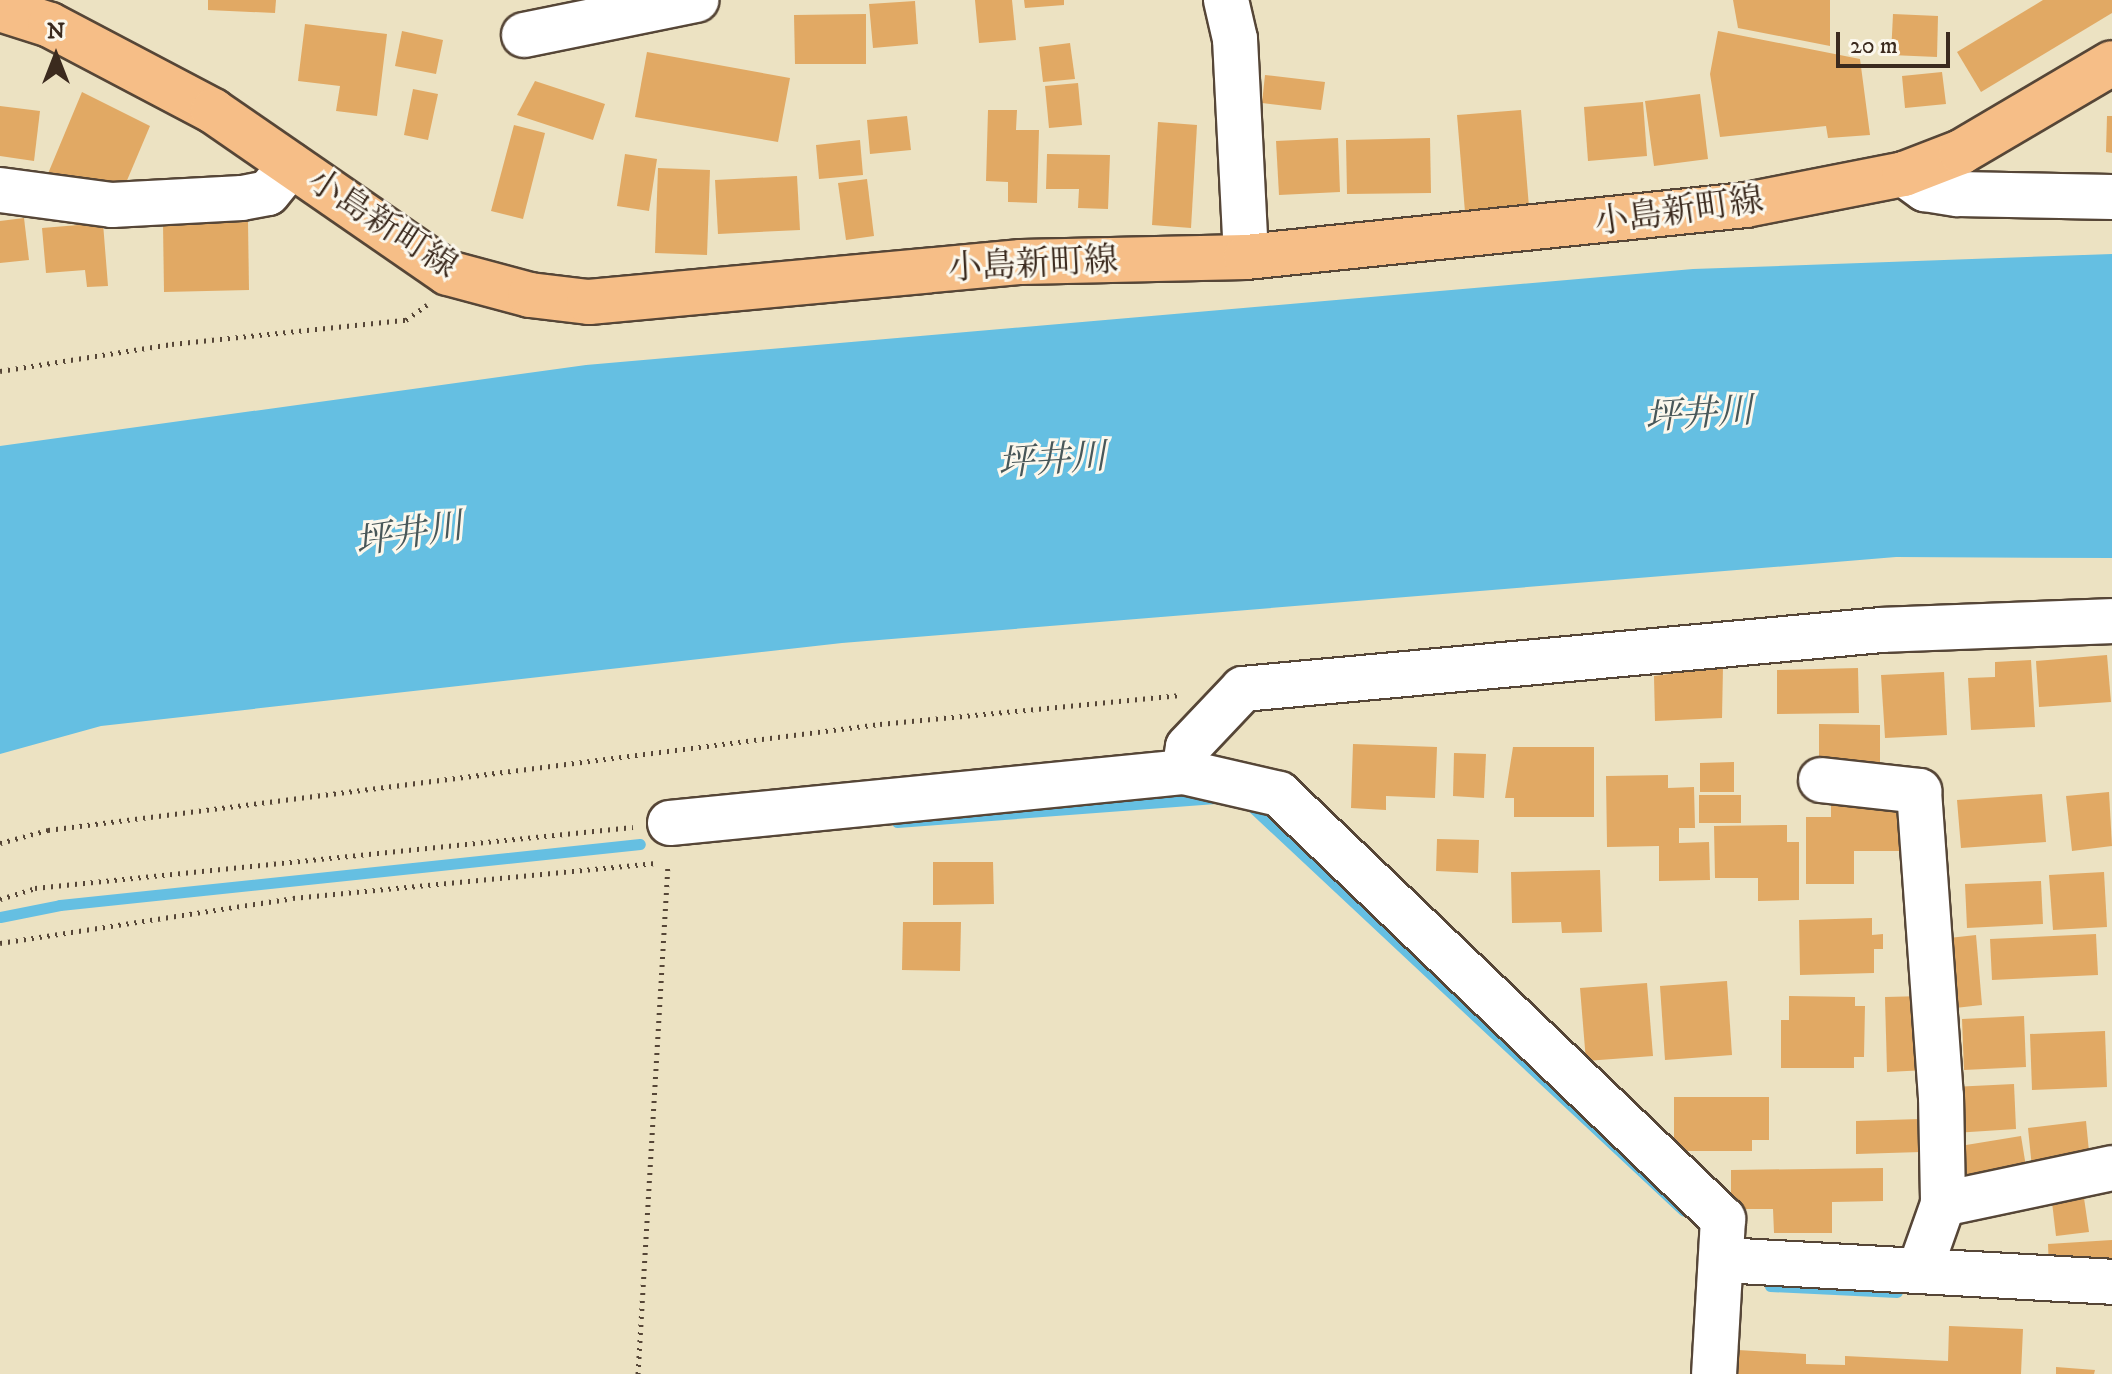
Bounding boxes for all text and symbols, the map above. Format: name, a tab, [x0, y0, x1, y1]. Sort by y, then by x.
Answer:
north arrow	[16, 16, 96, 96]
scale bar	[1840, 16, 1954, 66]
text: N	[47, 18, 65, 45]
text: 20 m	[1850, 31, 1898, 61]
street label: 小島新町線	[300, 161, 464, 287]
street label: 小島新町線	[1592, 180, 1766, 244]
street label: 小島新町線	[947, 240, 1119, 290]
water label: 坪井川	[1644, 390, 1754, 440]
water label: 坪井川	[997, 436, 1107, 486]
water label: 坪井川	[352, 505, 466, 565]

